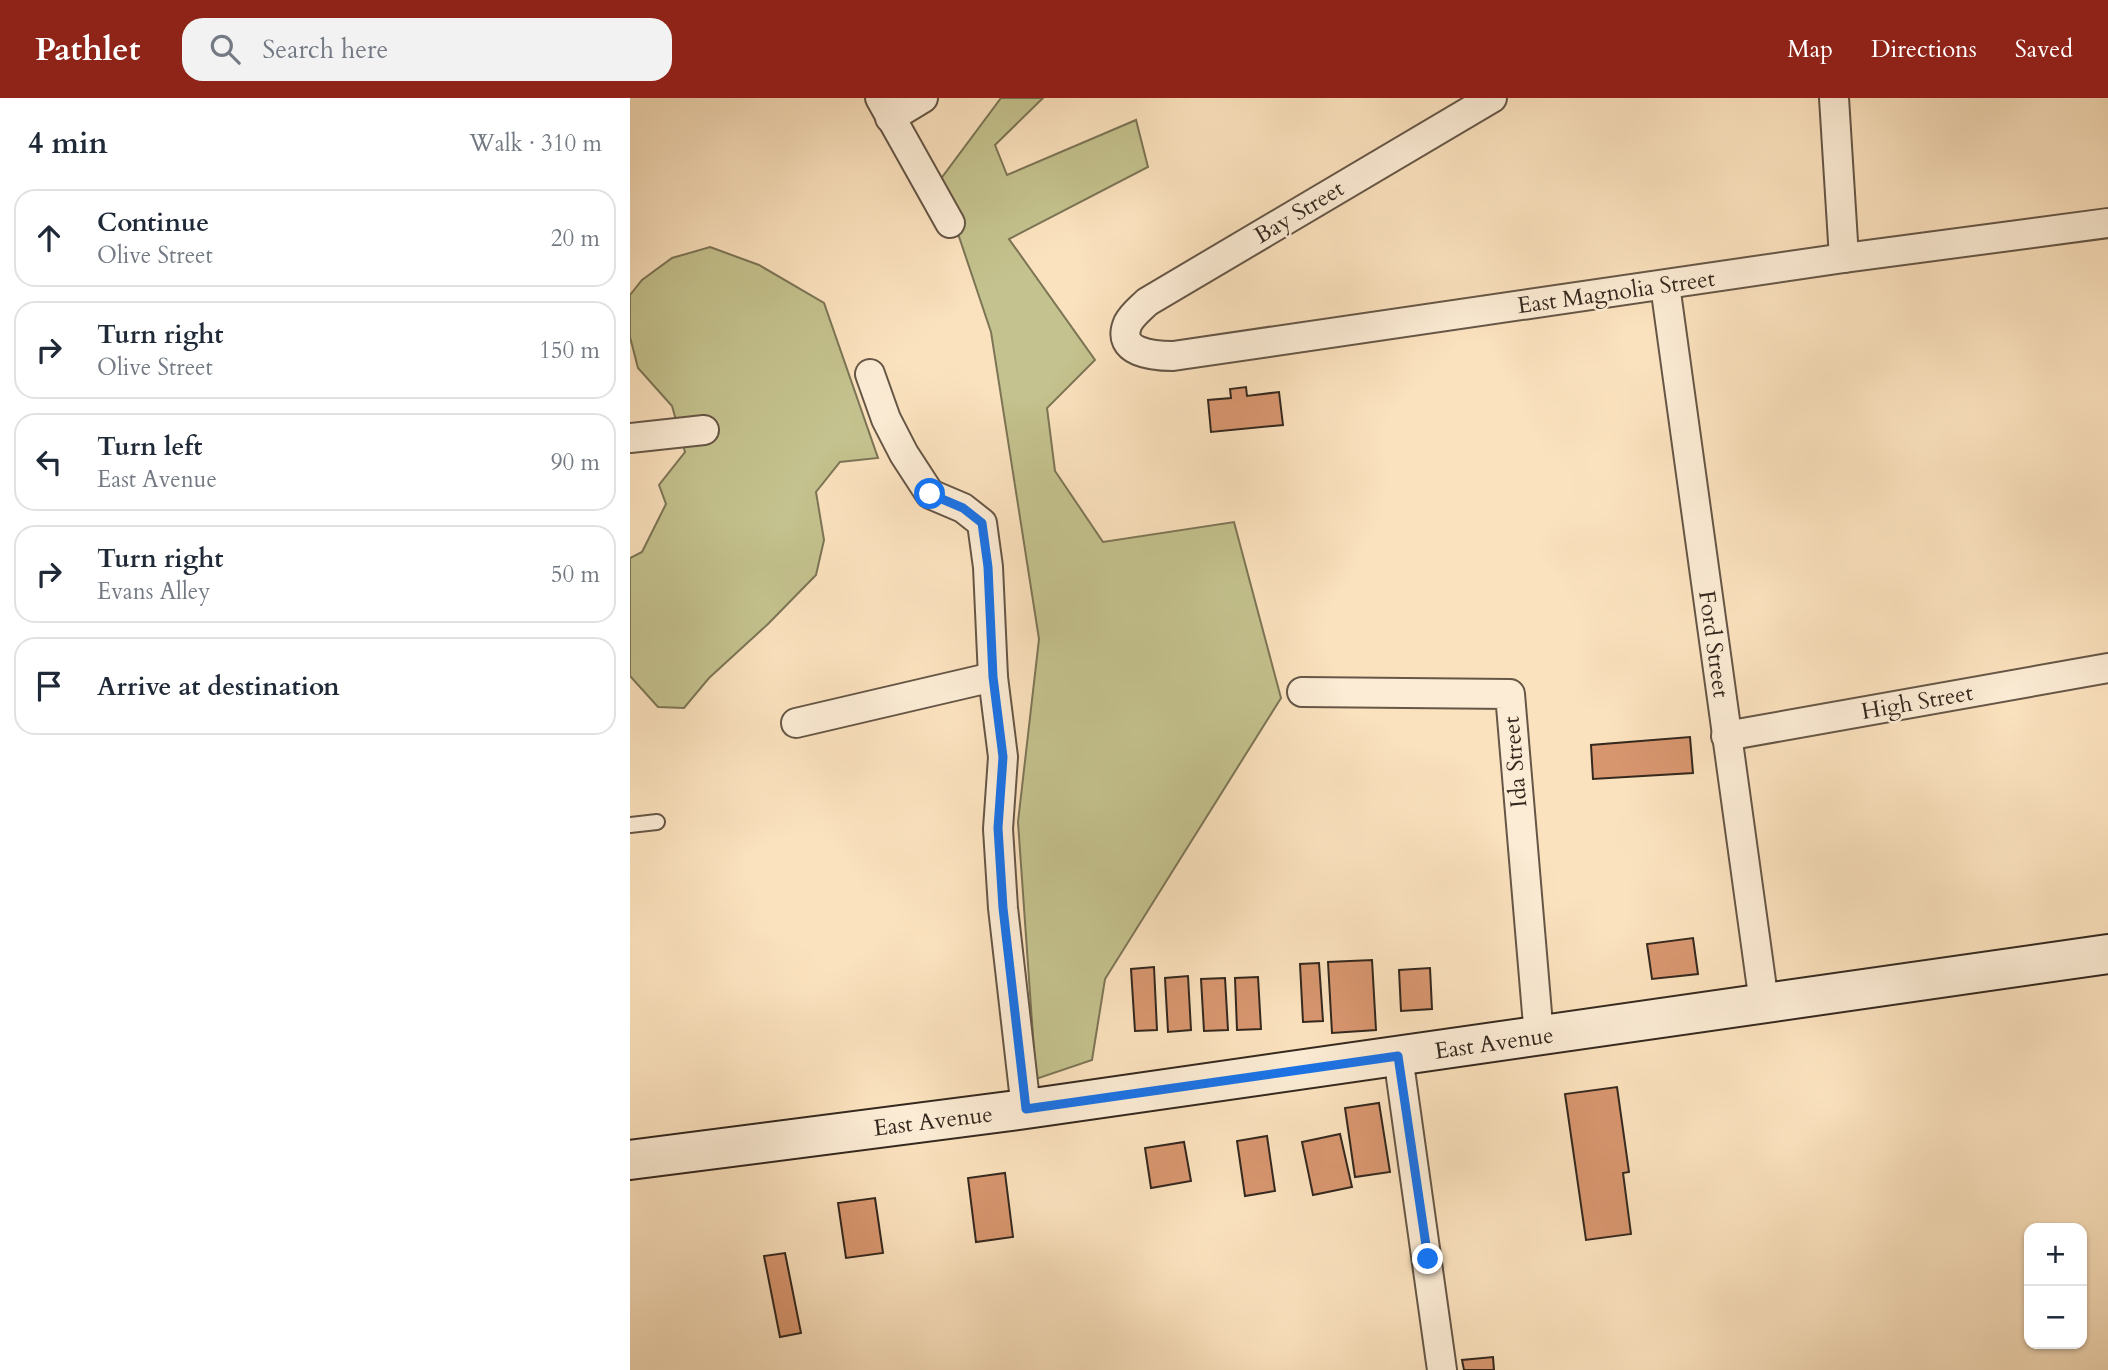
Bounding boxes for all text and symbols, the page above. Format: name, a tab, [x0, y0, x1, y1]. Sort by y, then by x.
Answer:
search box	[182, 18, 672, 81]
text: Pathlet	[35, 27, 140, 72]
icon: search	[206, 30, 244, 68]
text: Search here	[262, 32, 388, 67]
text: Map	[1787, 33, 1833, 66]
text: Directions	[1871, 33, 1977, 66]
text: Saved	[2015, 33, 2073, 66]
text: 4 min	[28, 123, 108, 164]
text: Walk · 310 m	[469, 128, 602, 159]
street label: Bay Street	[1248, 173, 1350, 251]
text: Continue	[97, 205, 209, 240]
icon: ahead	[30, 219, 68, 257]
text: 20 m	[551, 223, 600, 254]
text: Olive Street	[97, 240, 213, 271]
street label: East Magnolia Street	[1515, 263, 1717, 321]
text: Turn right	[97, 317, 224, 352]
icon: right	[30, 331, 68, 369]
text: 150 m	[539, 335, 600, 366]
text: Olive Street	[97, 352, 213, 383]
text: Turn left	[97, 429, 202, 464]
icon: left	[30, 443, 68, 481]
text: 90 m	[551, 447, 600, 478]
text: East Avenue	[97, 464, 217, 495]
route start	[914, 478, 945, 509]
text: Turn right	[97, 541, 224, 576]
icon: right	[30, 555, 68, 593]
text: 50 m	[551, 559, 600, 590]
text: Evans Alley	[97, 576, 210, 607]
street label: Ford Street	[1691, 589, 1737, 699]
icon: arrive	[30, 667, 68, 705]
text: Arrive at destination	[97, 669, 340, 704]
street label: High Street	[1859, 677, 1975, 727]
street label: Ida Street	[1496, 715, 1534, 809]
street label: East Avenue	[1432, 1019, 1556, 1067]
street label: East Avenue	[872, 1098, 994, 1144]
map controls	[2024, 1223, 2087, 1349]
button: +	[2024, 1223, 2087, 1286]
route end	[1412, 1243, 1443, 1274]
button: −	[2024, 1286, 2087, 1349]

